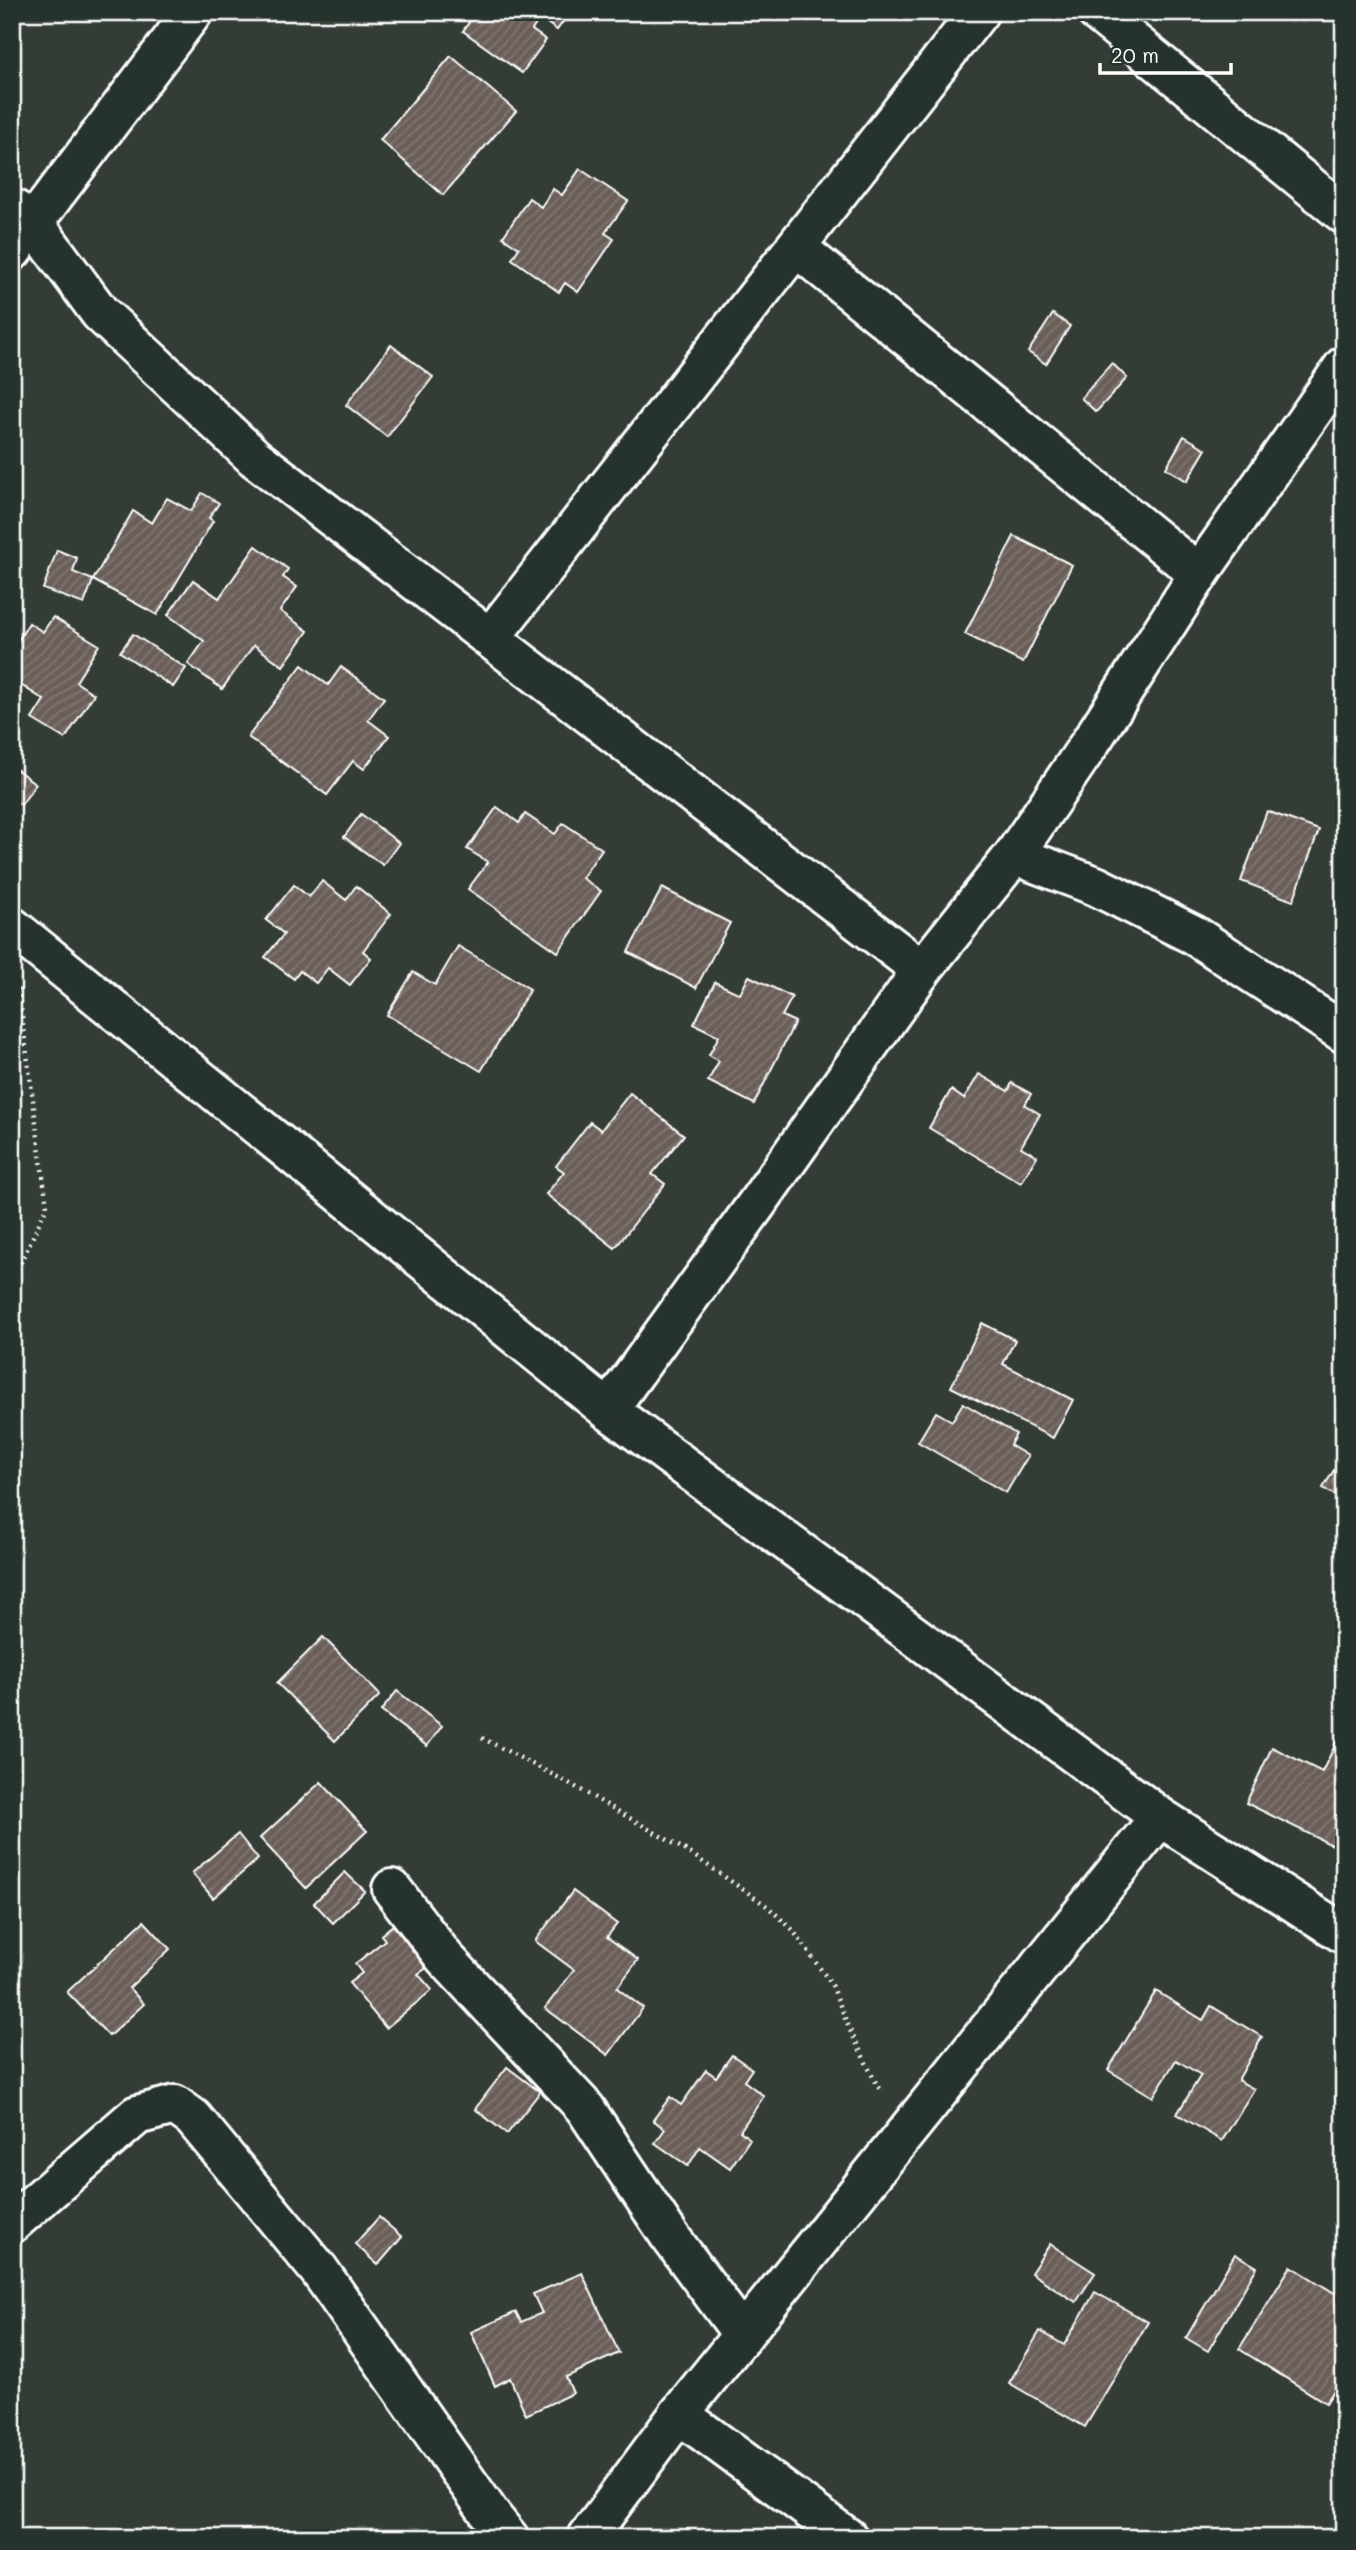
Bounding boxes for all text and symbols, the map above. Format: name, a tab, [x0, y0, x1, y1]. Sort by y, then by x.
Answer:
scale bar	[1100, 32, 1232, 76]
text: 20 m	[1111, 41, 1159, 68]

